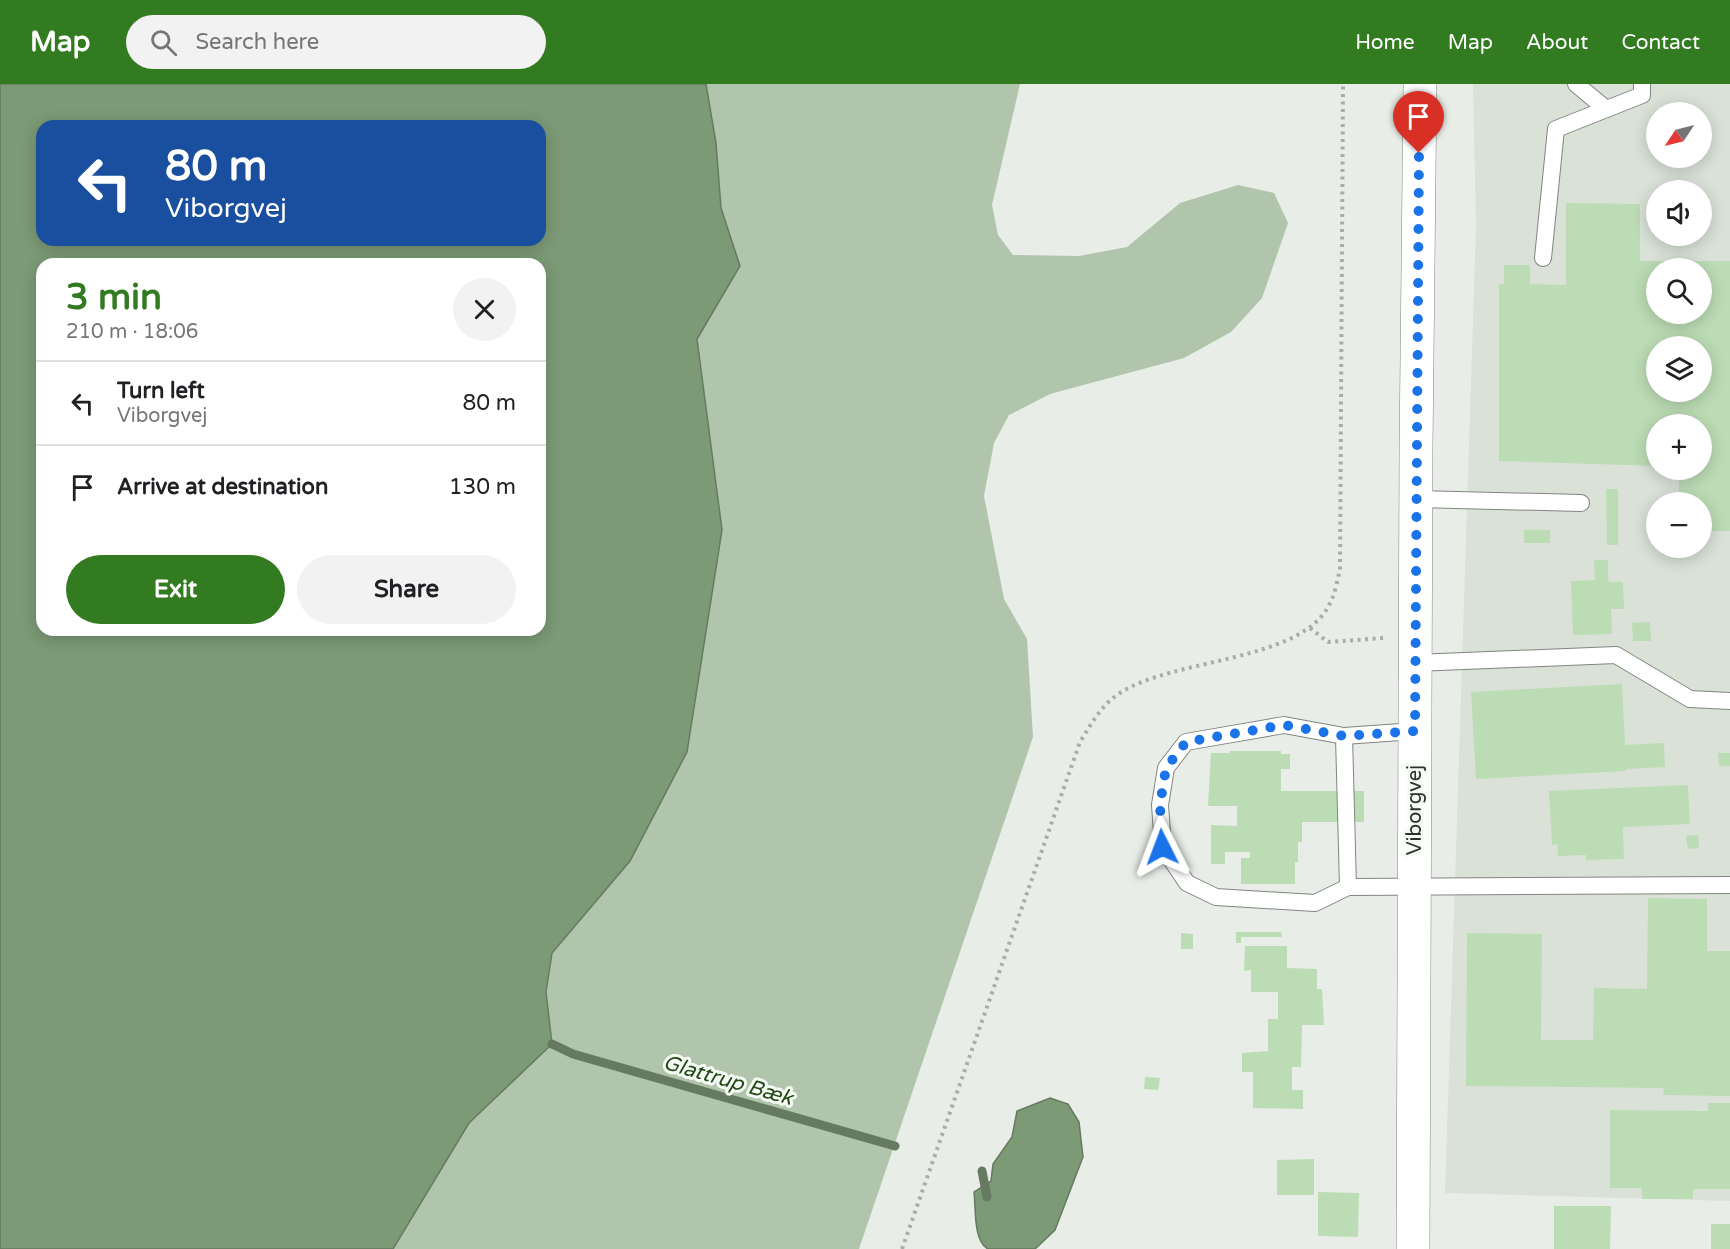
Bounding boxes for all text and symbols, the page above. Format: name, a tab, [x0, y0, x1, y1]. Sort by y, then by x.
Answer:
search box	[126, 15, 546, 69]
text: Map	[30, 25, 90, 59]
icon: search	[147, 26, 180, 59]
text: Search here	[195, 29, 319, 55]
text: Home	[1355, 30, 1415, 55]
text: Map	[1448, 30, 1493, 55]
text: About	[1526, 30, 1588, 55]
text: Contact	[1621, 30, 1700, 55]
pin	[1393, 91, 1444, 153]
icon: arrive	[1402, 100, 1435, 133]
north arrow	[1646, 102, 1712, 168]
map controls	[1646, 102, 1712, 558]
text: 80 m	[165, 141, 267, 192]
icon: left	[66, 144, 144, 222]
button: sound	[1646, 180, 1712, 246]
text: Viborgvej	[165, 192, 287, 225]
button: search	[1646, 258, 1712, 324]
text: 3 min	[66, 276, 162, 319]
button: close	[453, 278, 516, 341]
text: 210 m · 18:06	[66, 320, 198, 344]
button: layers	[1646, 336, 1712, 402]
text: Turn left	[117, 378, 205, 404]
icon: left	[66, 387, 99, 420]
text: 80 m	[462, 390, 516, 416]
text: Viborgvej	[117, 404, 207, 428]
button: +	[1646, 414, 1712, 480]
icon: arrive	[66, 471, 99, 504]
text: Arrive at destination	[117, 474, 328, 500]
text: 130 m	[449, 474, 516, 500]
button: −	[1646, 492, 1712, 558]
button: Exit	[66, 555, 285, 624]
button: Share	[297, 555, 516, 624]
street label: Viborgvej	[1403, 765, 1427, 855]
position arrow	[1130, 815, 1194, 879]
water label: Glattrup Bæk	[660, 1050, 797, 1111]

